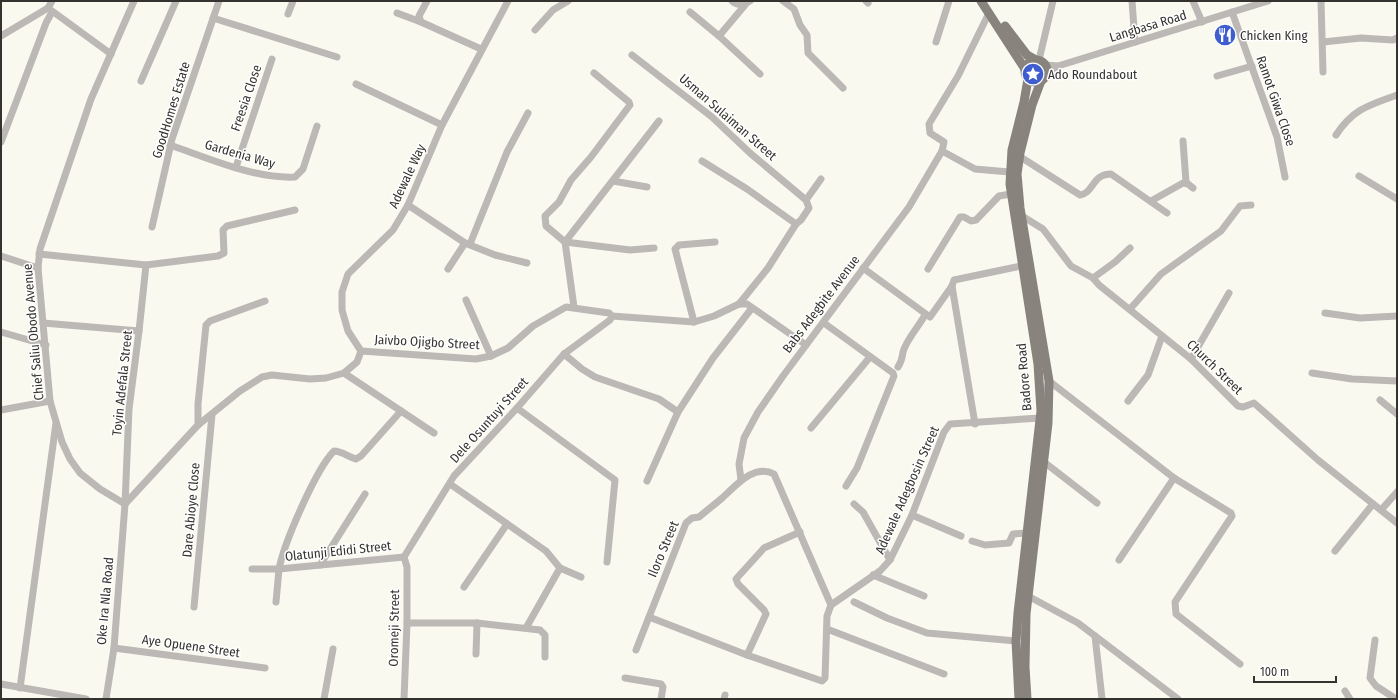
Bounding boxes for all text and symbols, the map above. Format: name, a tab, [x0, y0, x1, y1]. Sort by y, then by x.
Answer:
street label: Langbasa Road	[1108, 7, 1188, 45]
restaurant icon: Chicken King	[1212, 22, 1238, 48]
place label: Chicken King	[1240, 28, 1308, 43]
street label: Ramot Giwa Close	[1254, 54, 1298, 148]
street label: GoodHomes Estate	[149, 60, 193, 160]
place icon: Ado Roundabout	[1020, 61, 1046, 87]
street label: Freesia Close	[228, 63, 264, 133]
place label: Ado Roundabout	[1048, 67, 1138, 82]
street label: Usman Sulaiman Street	[676, 71, 780, 164]
street label: Gardenia Way	[203, 137, 277, 171]
street label: Adewale Way	[386, 141, 428, 210]
street label: Babs Adegbite Avenue	[779, 252, 863, 356]
street label: Chief Saliu Obodo Avenue	[20, 263, 46, 401]
street label: Toyin Adefala Street	[109, 329, 135, 437]
street label: Jaivbo Ojigbo Street	[374, 332, 481, 352]
street label: Church Street	[1184, 337, 1247, 398]
street label: Badore Road	[1014, 343, 1034, 411]
street label: Dele Osuntuyi Street	[447, 374, 532, 466]
street label: Adewale Adegbosin Street	[872, 423, 942, 556]
street label: Dare Abioye Close	[179, 462, 203, 558]
street label: Iloro Street	[644, 518, 682, 579]
street label: Olatunji Edidi Street	[284, 538, 393, 564]
street label: Oke Ira Nla Road	[94, 556, 116, 646]
street label: Oromeji Street	[386, 589, 402, 667]
street label: Aye Opuene Street	[141, 632, 242, 660]
scale bar	[1254, 658, 1336, 684]
text: 100 m	[1260, 665, 1289, 679]

